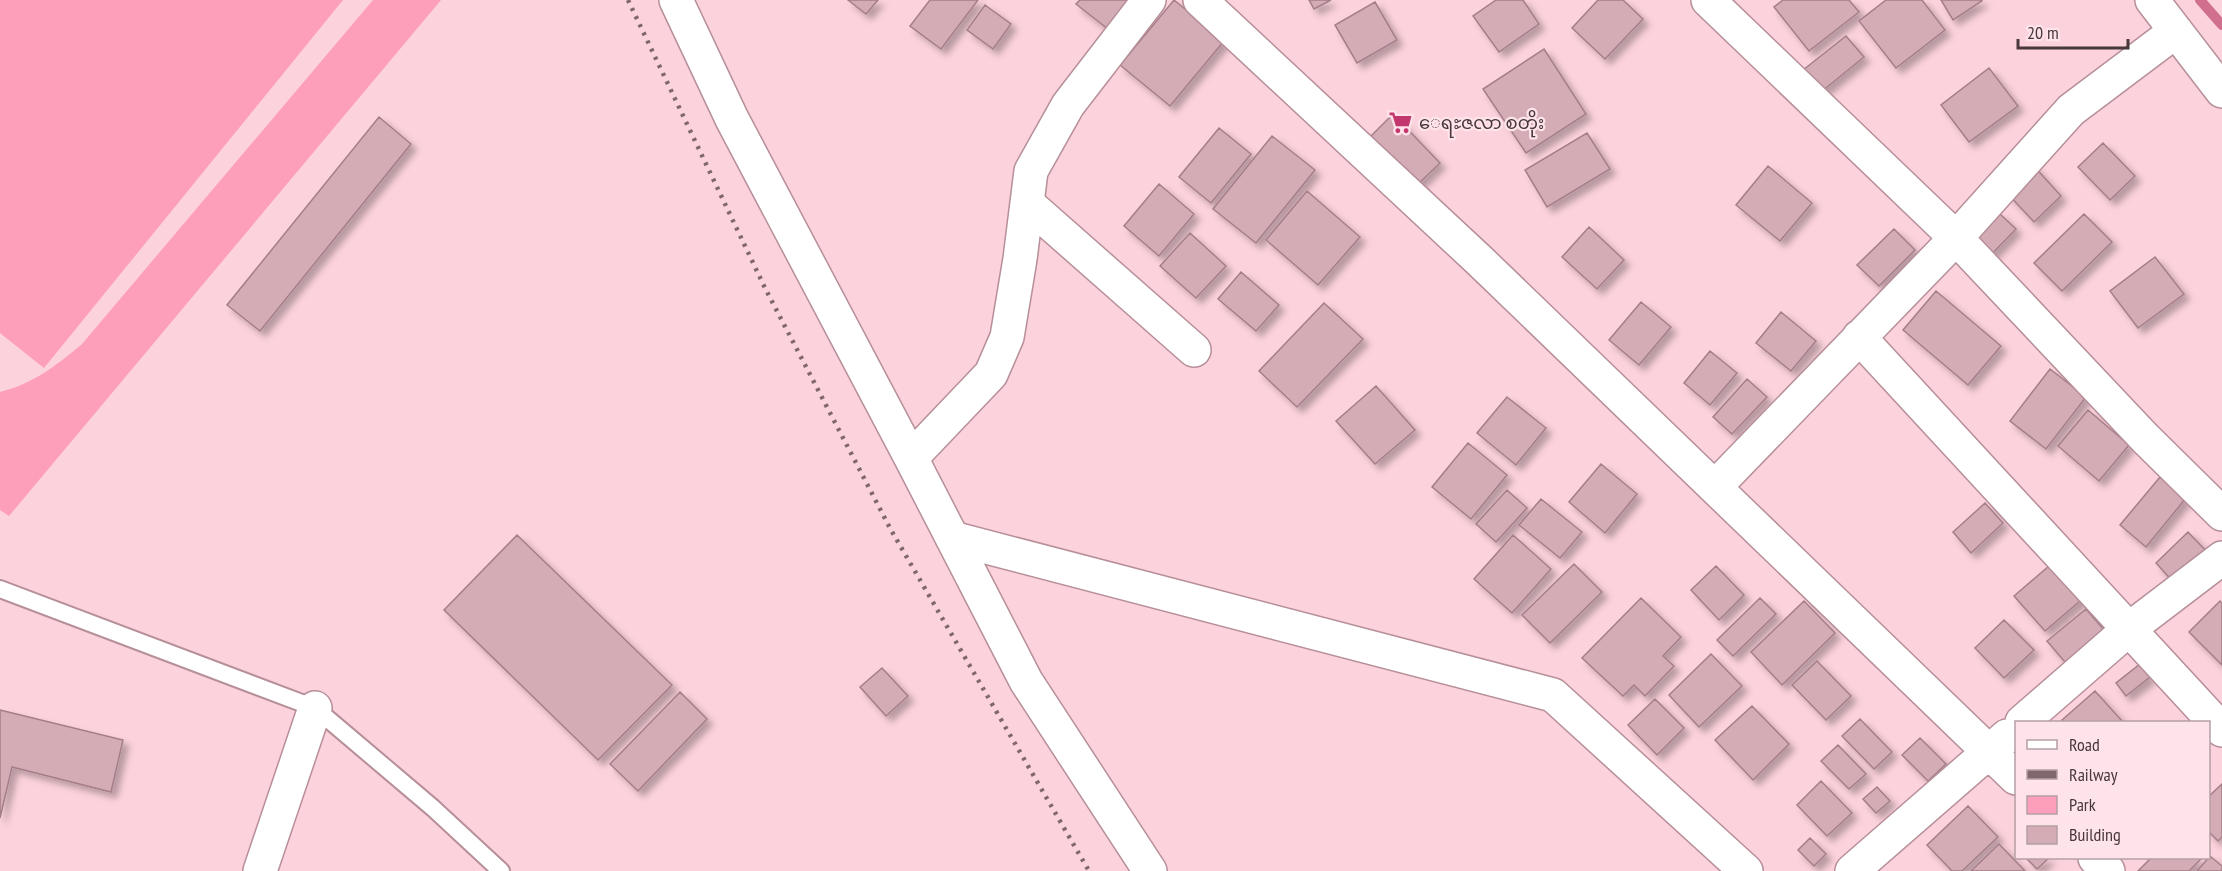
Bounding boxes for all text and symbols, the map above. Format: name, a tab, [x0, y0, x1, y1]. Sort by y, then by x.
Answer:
scale bar	[2018, 12, 2128, 50]
text: 20 m	[2027, 21, 2059, 44]
place label: ေရႊဇလာ စတိုး	[1419, 109, 1544, 138]
supermarket icon: ေရႊဇလာ စတိုး	[1388, 110, 1414, 136]
legend	[2015, 721, 2210, 859]
text: Road	[2069, 733, 2100, 756]
text: Railway	[2069, 763, 2118, 786]
text: Park	[2069, 793, 2096, 816]
text: Building	[2069, 823, 2121, 846]

